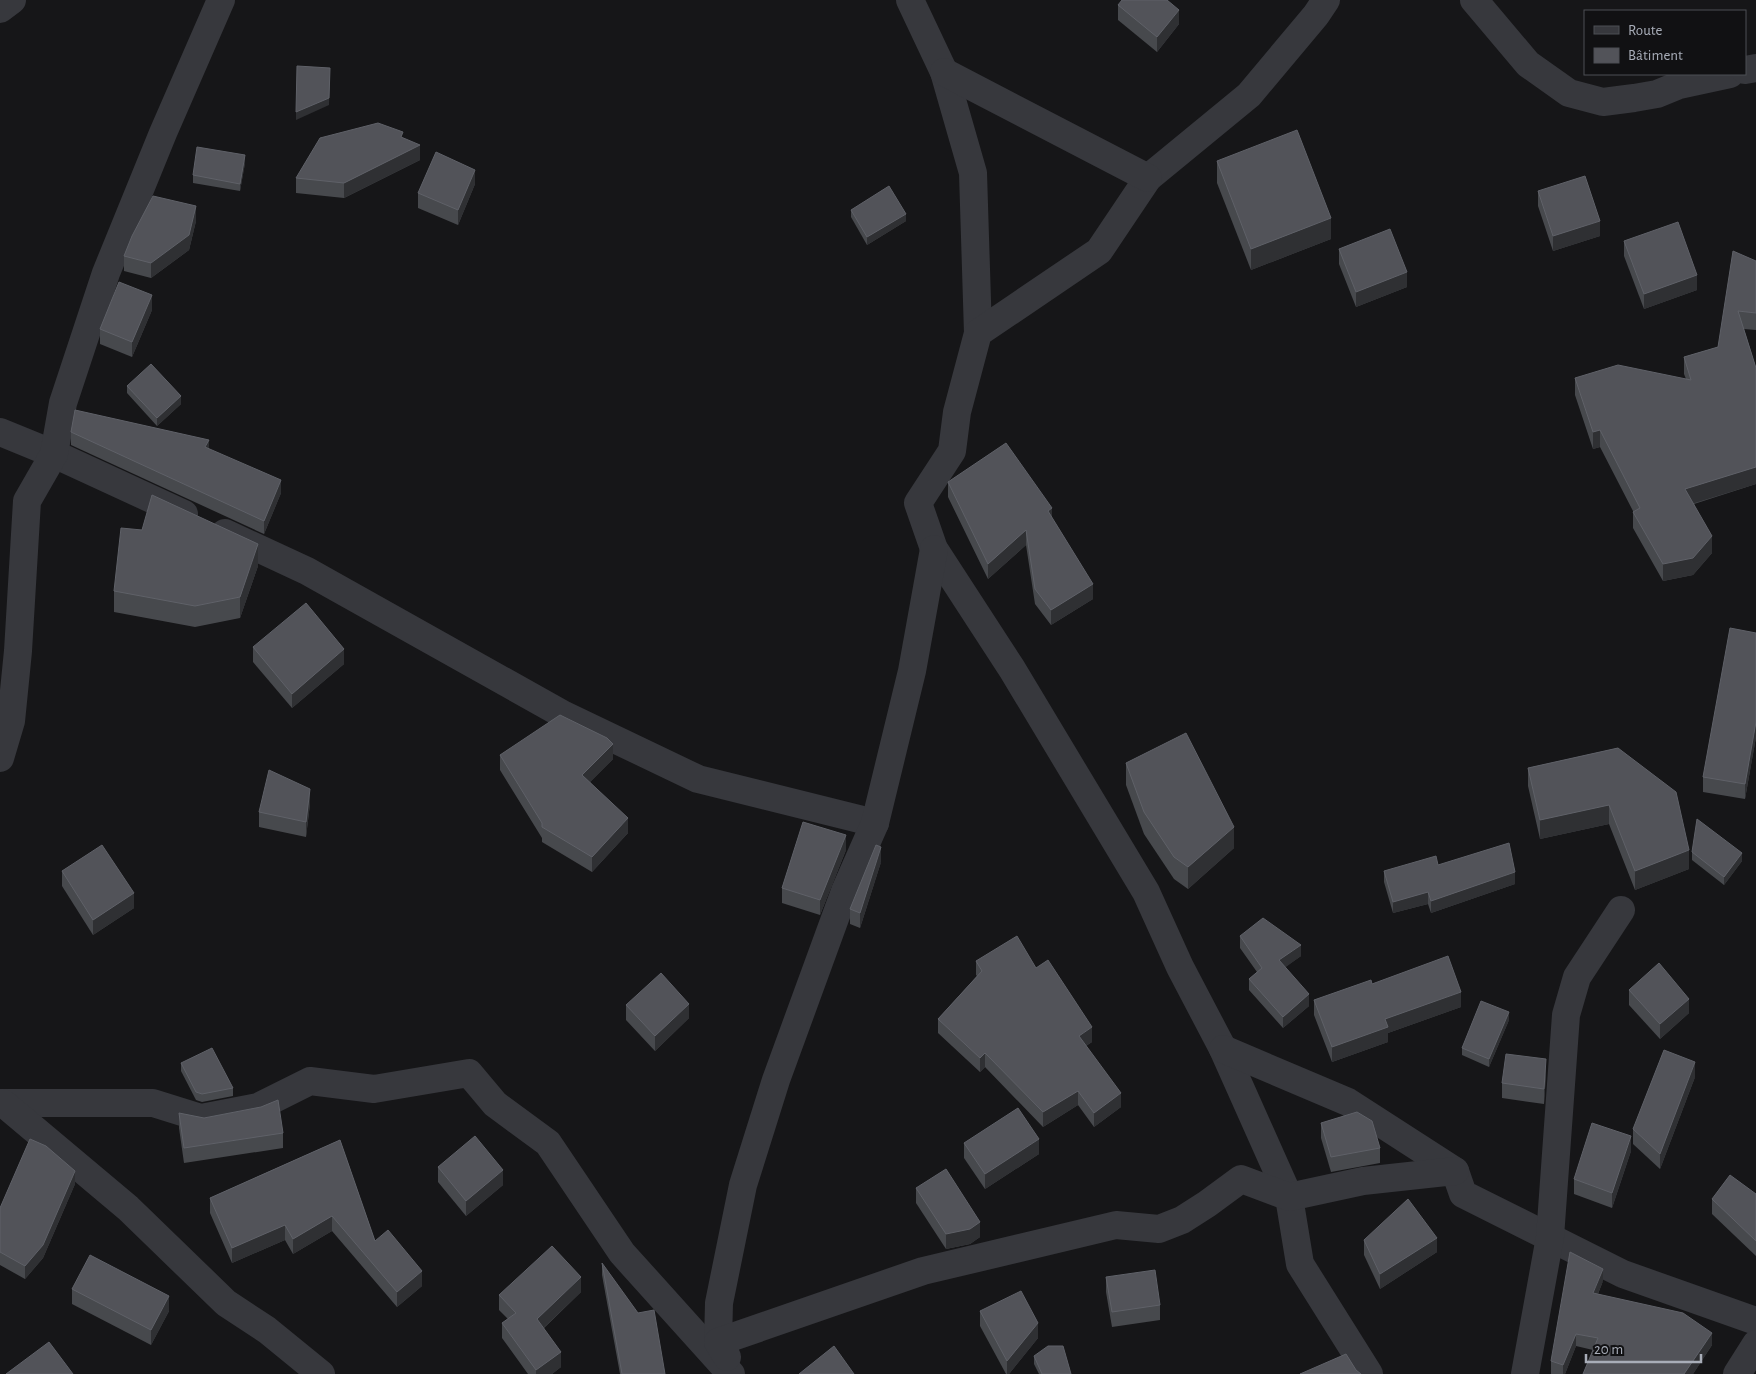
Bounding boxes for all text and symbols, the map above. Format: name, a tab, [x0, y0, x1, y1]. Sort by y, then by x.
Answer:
legend	[1584, 10, 1746, 75]
text: Route	[1628, 23, 1662, 38]
text: Bâtiment	[1628, 48, 1683, 63]
scale bar	[1586, 1332, 1701, 1364]
text: 20 m	[1594, 1342, 1623, 1357]

